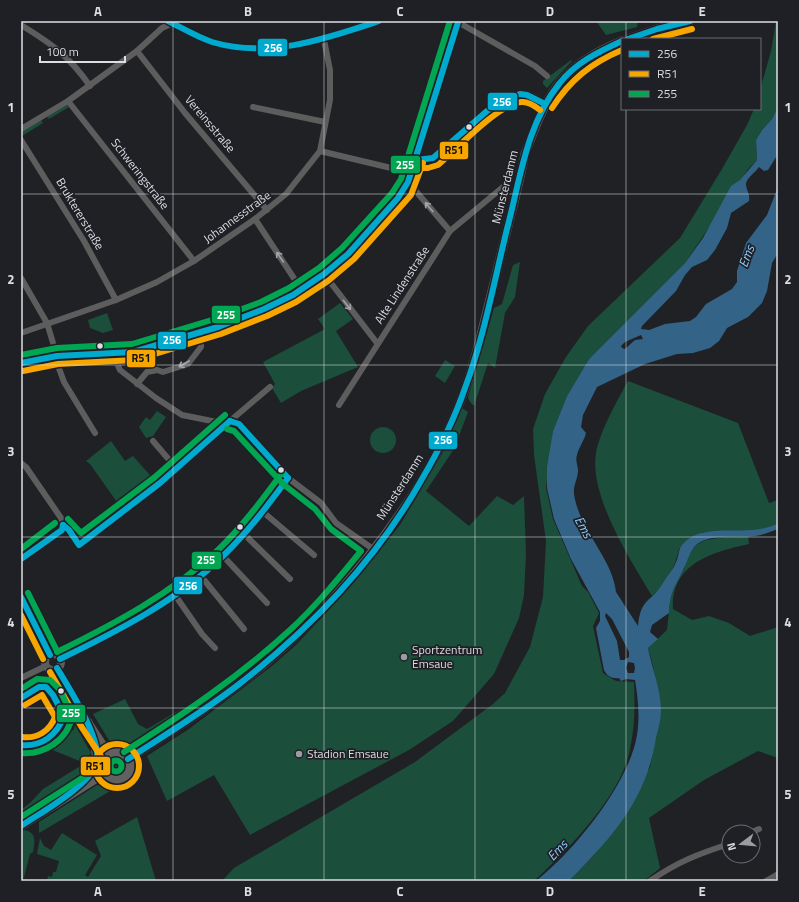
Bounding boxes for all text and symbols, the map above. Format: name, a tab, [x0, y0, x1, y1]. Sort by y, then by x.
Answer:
text: A	[94, 1, 102, 21]
text: B	[244, 1, 252, 21]
text: C	[396, 1, 404, 21]
text: D	[546, 1, 554, 21]
text: E	[698, 1, 706, 21]
scale bar	[40, 38, 125, 64]
line badge: 256	[257, 38, 288, 57]
legend	[621, 38, 761, 110]
text: 256	[264, 40, 282, 56]
text: 100 m	[46, 42, 79, 61]
text: 256	[657, 44, 677, 63]
text: R51	[657, 64, 678, 83]
text: 255	[657, 84, 677, 103]
street label: Vereinsstraße	[181, 91, 240, 157]
line badge: 256	[487, 92, 518, 111]
text: 256	[493, 94, 511, 110]
text: 1	[7, 97, 15, 117]
text: 1	[784, 97, 792, 117]
unlabelled marker	[464, 122, 474, 132]
street label: Schweringstraße	[107, 134, 174, 213]
line badge: R51	[439, 141, 469, 160]
text: R51	[444, 142, 464, 158]
street label: Münsterdamm	[486, 148, 523, 226]
line badge: 255	[390, 155, 421, 174]
text: 255	[396, 157, 414, 173]
street label: Bruktererstraße	[51, 174, 109, 253]
street label: Johannesstraße	[199, 186, 275, 248]
one-way arrow	[424, 201, 433, 212]
water label: Ems	[733, 241, 760, 270]
street label: Alte Lindenstraße	[369, 242, 434, 327]
one-way arrow	[276, 252, 284, 263]
text: 2	[7, 269, 15, 289]
text: 2	[784, 269, 792, 289]
one-way arrow	[343, 300, 352, 311]
line badge: 255	[211, 305, 241, 324]
text: 255	[217, 307, 235, 323]
line badge: 256	[157, 331, 187, 350]
text: 256	[163, 332, 181, 348]
unlabelled marker	[95, 341, 105, 351]
line badge: R51	[126, 349, 156, 368]
text: R51	[131, 350, 151, 366]
one-way arrow	[178, 361, 190, 369]
line badge: 256	[428, 431, 458, 450]
text: 256	[434, 432, 452, 448]
text: 3	[7, 441, 15, 461]
text: 3	[784, 441, 792, 461]
street label: Münsterdamm	[371, 450, 428, 523]
unlabelled marker	[276, 465, 286, 475]
water label: Ems	[570, 512, 599, 543]
unlabelled marker	[235, 522, 245, 532]
line badge: 255	[191, 551, 222, 570]
text: 255	[197, 552, 215, 568]
line badge: 256	[173, 576, 203, 595]
text: 256	[179, 578, 197, 594]
text: 4	[7, 612, 15, 632]
text: 4	[784, 612, 792, 632]
place label: Sportzentrum Emsaue	[412, 640, 482, 673]
marker: Sportzentrum Emsaue	[399, 652, 409, 662]
unlabelled marker	[56, 686, 66, 696]
line badge: 255	[56, 704, 86, 723]
text: 255	[62, 705, 80, 721]
place label: Stadion Emsaue	[307, 744, 389, 763]
marker: Stadion Emsaue	[294, 749, 304, 759]
line badge: R51	[80, 756, 111, 776]
text: R51	[85, 758, 105, 774]
text: 5	[7, 784, 15, 804]
text: 5	[784, 784, 792, 804]
north arrow	[721, 824, 761, 864]
water label: Ems	[542, 834, 573, 865]
text: N	[723, 841, 740, 853]
text: A	[94, 881, 102, 901]
text: B	[244, 881, 252, 901]
text: C	[396, 881, 404, 901]
text: D	[546, 881, 554, 901]
text: E	[698, 881, 706, 901]

